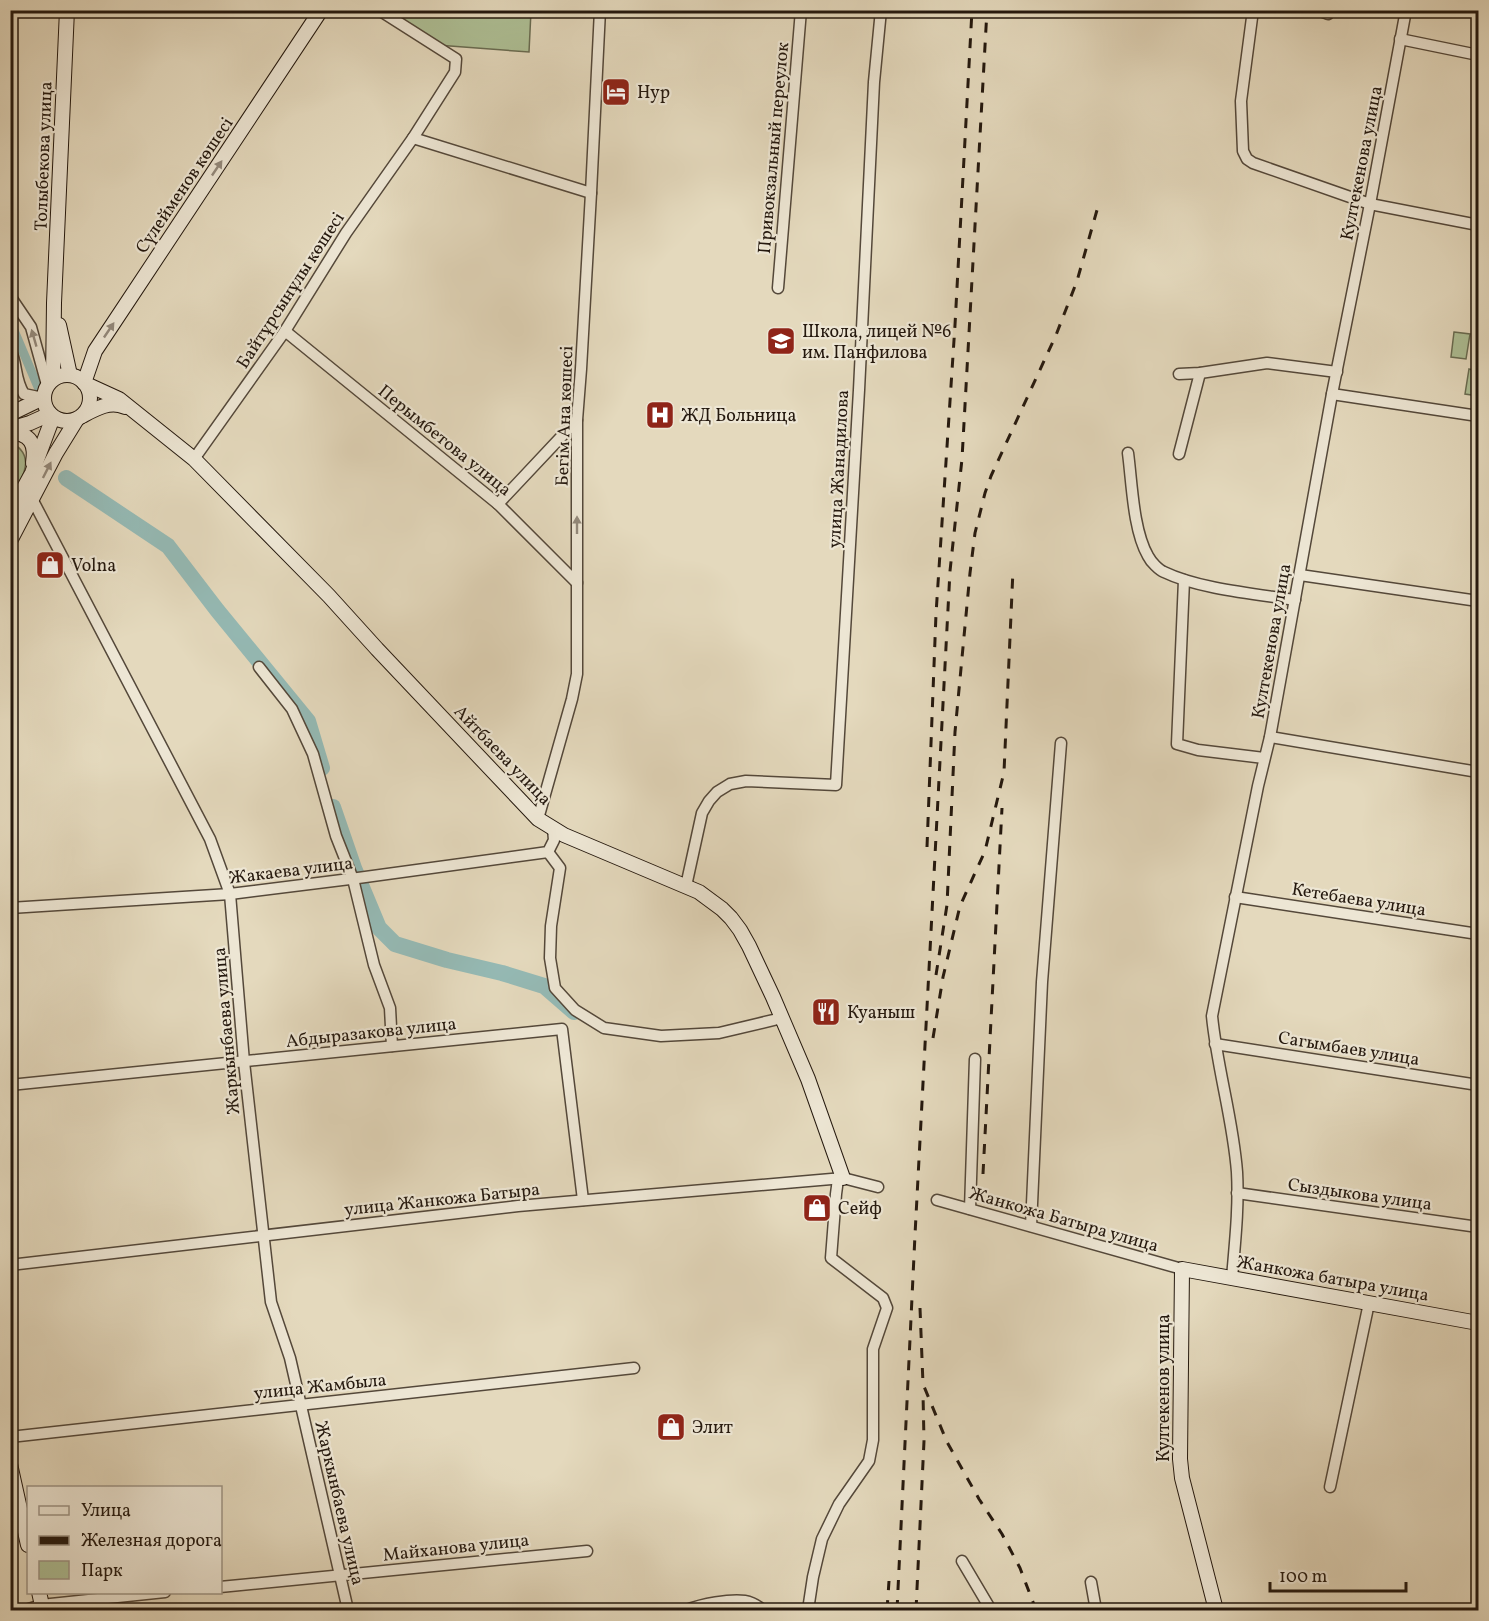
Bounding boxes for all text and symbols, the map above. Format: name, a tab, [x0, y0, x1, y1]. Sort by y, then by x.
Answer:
street label: Привокзальный переулок	[753, 41, 796, 255]
hotel icon: Нур	[600, 76, 632, 108]
street label: Толыбекова улица	[29, 81, 60, 231]
place label: Нур	[637, 81, 670, 106]
street label: Култекенова улица	[1335, 84, 1390, 243]
street label: Сүлейменов көшесі	[130, 113, 240, 259]
one-way arrow	[211, 160, 222, 176]
street label: Байтұрсынұлы көшесі	[231, 208, 351, 374]
place label: Школа, лицей №6 им. Панфилова	[802, 320, 951, 366]
one-way arrow	[103, 323, 115, 339]
school or university icon: Школа, лицей №6 им. Панфилова	[765, 325, 797, 357]
one-way arrow	[29, 329, 38, 347]
street label: Бегім Ана көшесі	[551, 345, 580, 487]
street label: Перымбетова улица	[372, 380, 516, 503]
street label: улица Жанадилова	[823, 389, 856, 549]
hospital icon: ЖД Больница	[644, 399, 676, 431]
place label: ЖД Больница	[681, 404, 796, 429]
one-way arrow	[42, 461, 52, 478]
one-way arrow	[572, 515, 582, 534]
shop icon: Volna	[34, 549, 66, 581]
place label: Volna	[71, 554, 116, 579]
street label: Култекенова улица	[1247, 562, 1298, 721]
street label: Айтбаева улица	[447, 700, 556, 812]
street label: Жакаева улица	[228, 851, 355, 892]
street label: Кетебаева улица	[1290, 878, 1428, 923]
street label: Жаркынбаева улица	[208, 946, 247, 1116]
restaurant icon: Куаныш	[810, 996, 842, 1028]
place label: Куаныш	[847, 1001, 915, 1026]
street label: Абдыразакова улица	[285, 1012, 458, 1055]
street label: Сагымбаев улица	[1276, 1026, 1421, 1073]
street label: Сыздыкова улица	[1286, 1173, 1434, 1218]
street label: улица Жанкожа Батыра	[343, 1178, 541, 1223]
street label: Жанкожа Батыра улица	[966, 1181, 1161, 1260]
shop icon: Сейф	[801, 1192, 833, 1224]
place label: Сейф	[838, 1197, 882, 1222]
street label: Жанкожа батыра улица	[1235, 1250, 1431, 1309]
street label: Култекенов улица	[1152, 1314, 1177, 1462]
street label: улица Жамбыла	[252, 1368, 388, 1407]
shop icon: Элит	[655, 1411, 687, 1443]
place label: Элит	[692, 1416, 733, 1441]
street label: Жаркынбаева улица	[307, 1419, 370, 1588]
legend	[27, 1486, 222, 1594]
text: Улица	[81, 1499, 131, 1524]
street label: Майханова улица	[382, 1528, 531, 1569]
text: Железная дорога	[81, 1529, 222, 1554]
scale bar	[1270, 1555, 1406, 1593]
text: Парк	[81, 1559, 123, 1584]
text: 100 m	[1279, 1565, 1328, 1590]

